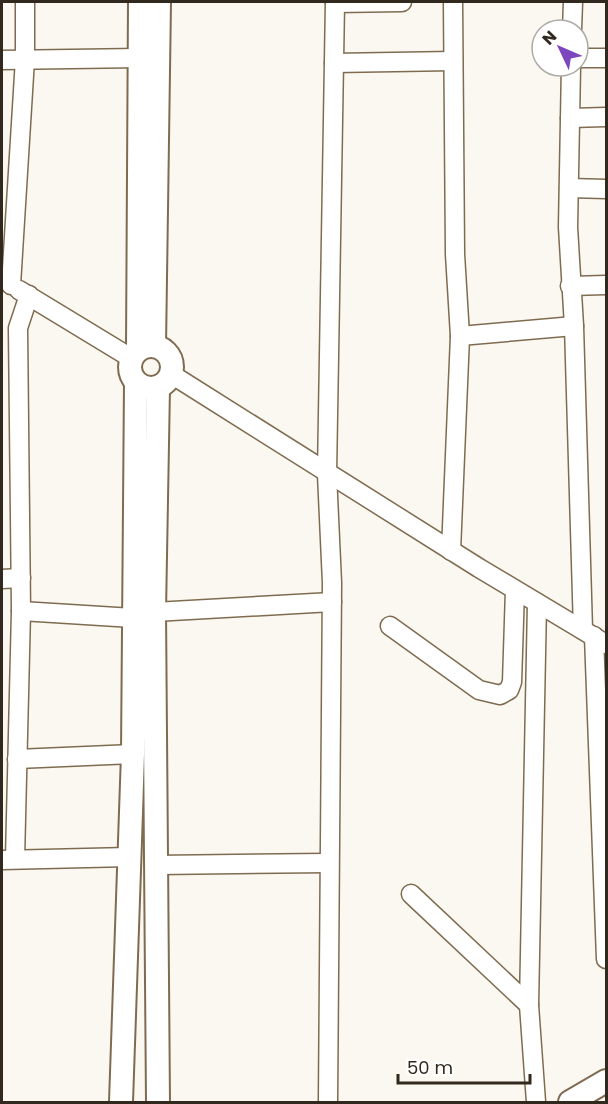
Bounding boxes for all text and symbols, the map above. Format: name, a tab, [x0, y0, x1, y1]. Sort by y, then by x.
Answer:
north arrow	[530, 18, 590, 78]
text: N	[537, 26, 562, 50]
scale bar	[398, 1047, 530, 1085]
text: 50 m	[407, 1055, 453, 1080]

